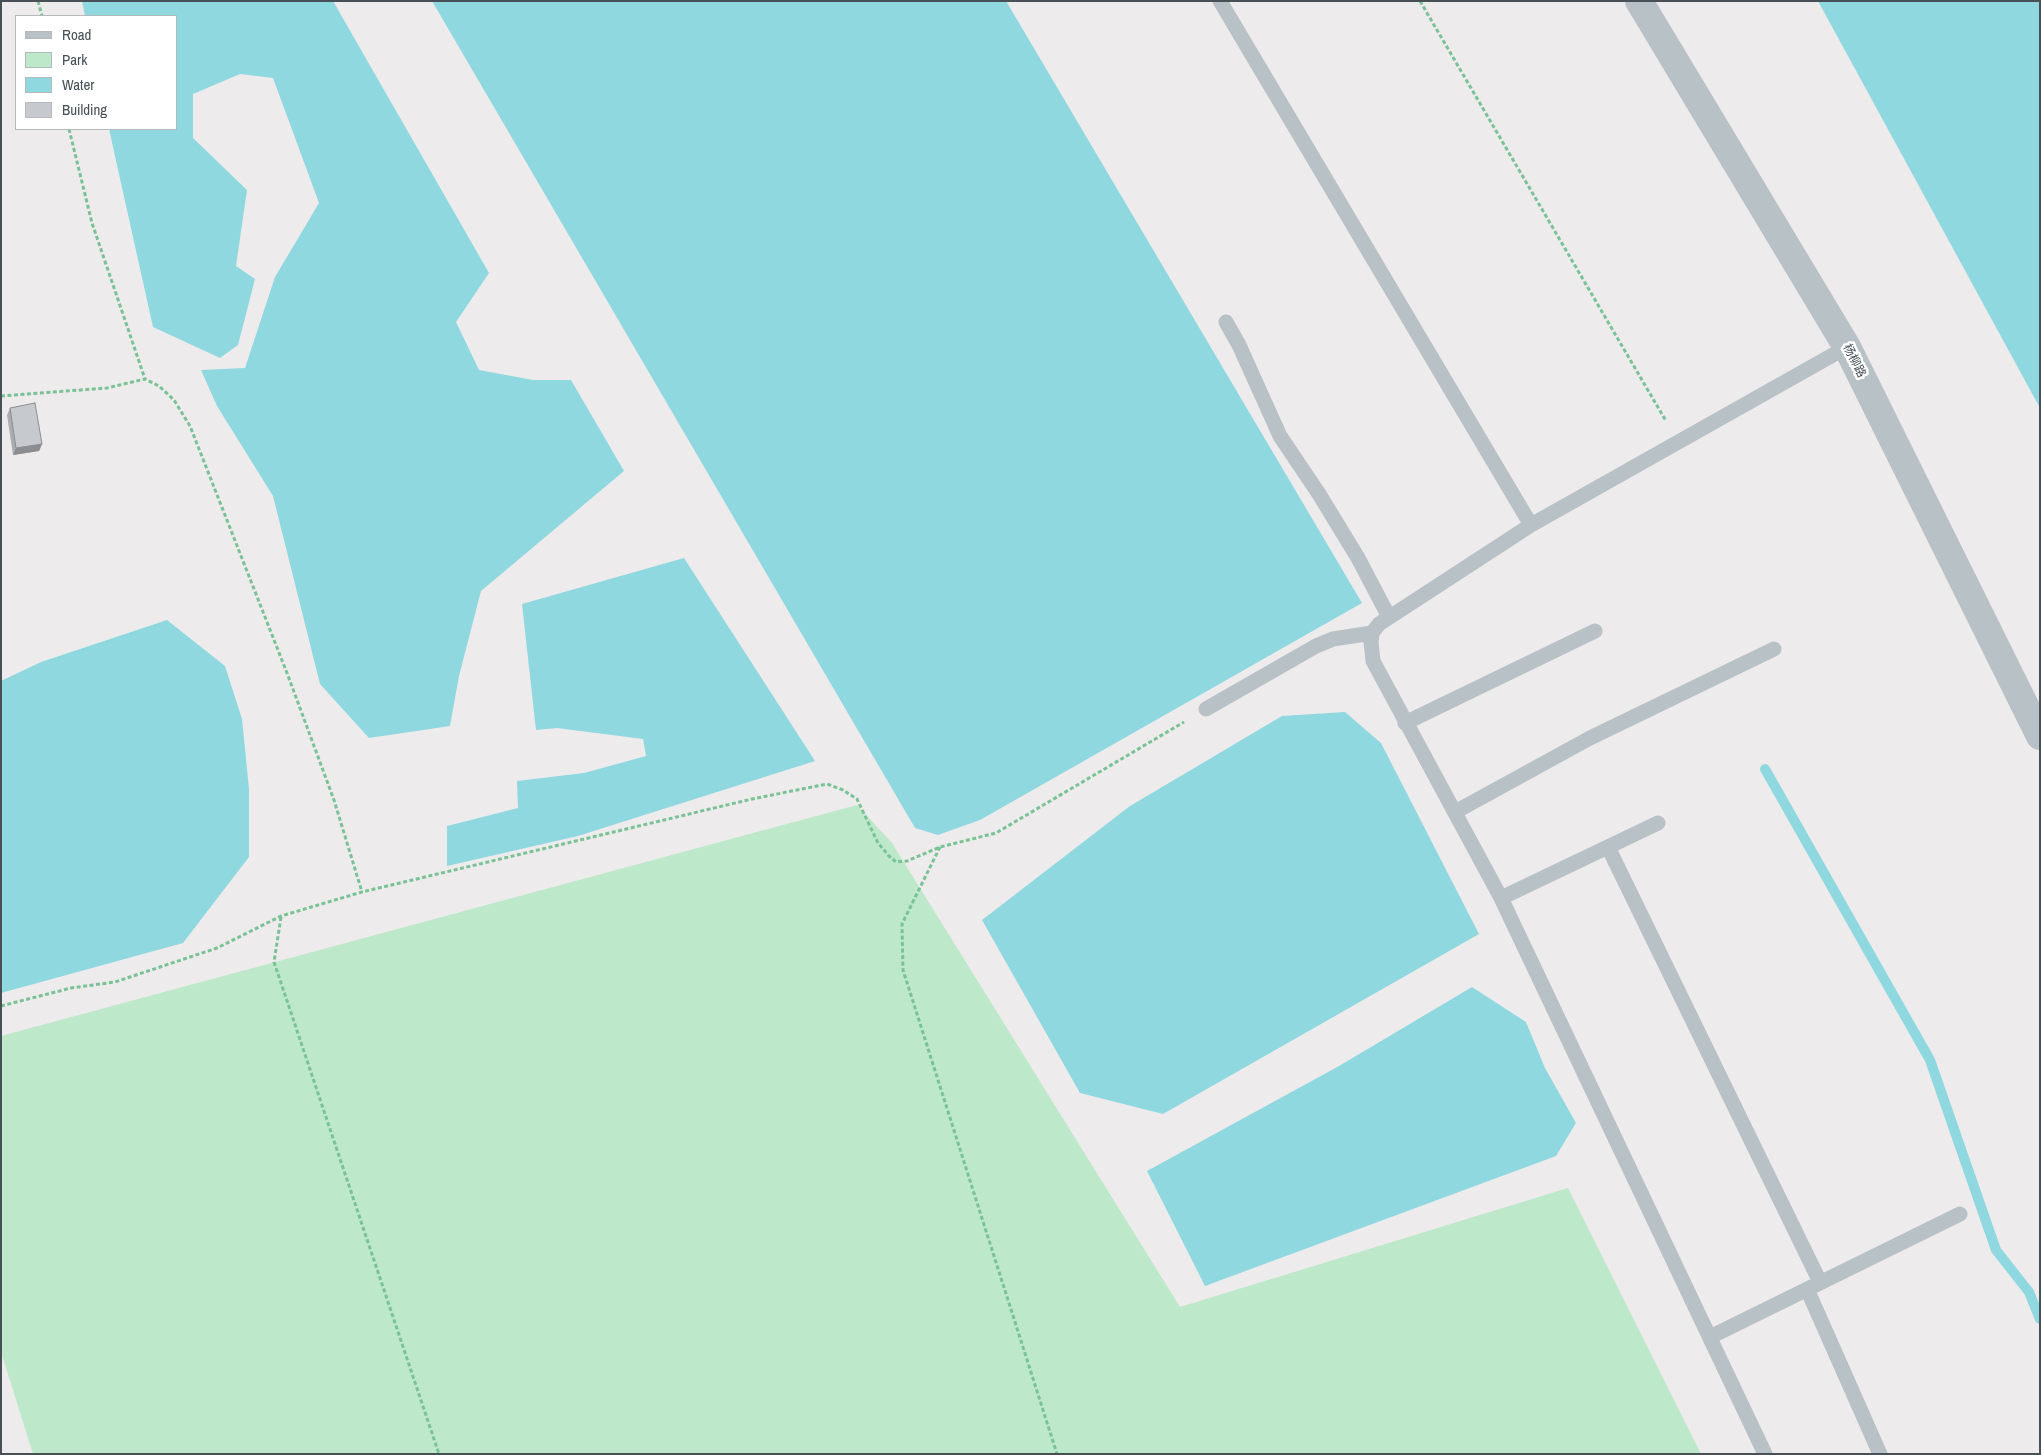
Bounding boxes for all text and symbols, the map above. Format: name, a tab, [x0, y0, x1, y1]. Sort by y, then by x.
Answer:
legend	[15, 15, 178, 130]
text: Road	[62, 24, 91, 45]
text: Park	[62, 49, 87, 70]
text: Water	[62, 74, 94, 95]
text: Building	[62, 99, 107, 120]
street label: 杨柳路	[1839, 342, 1869, 380]

